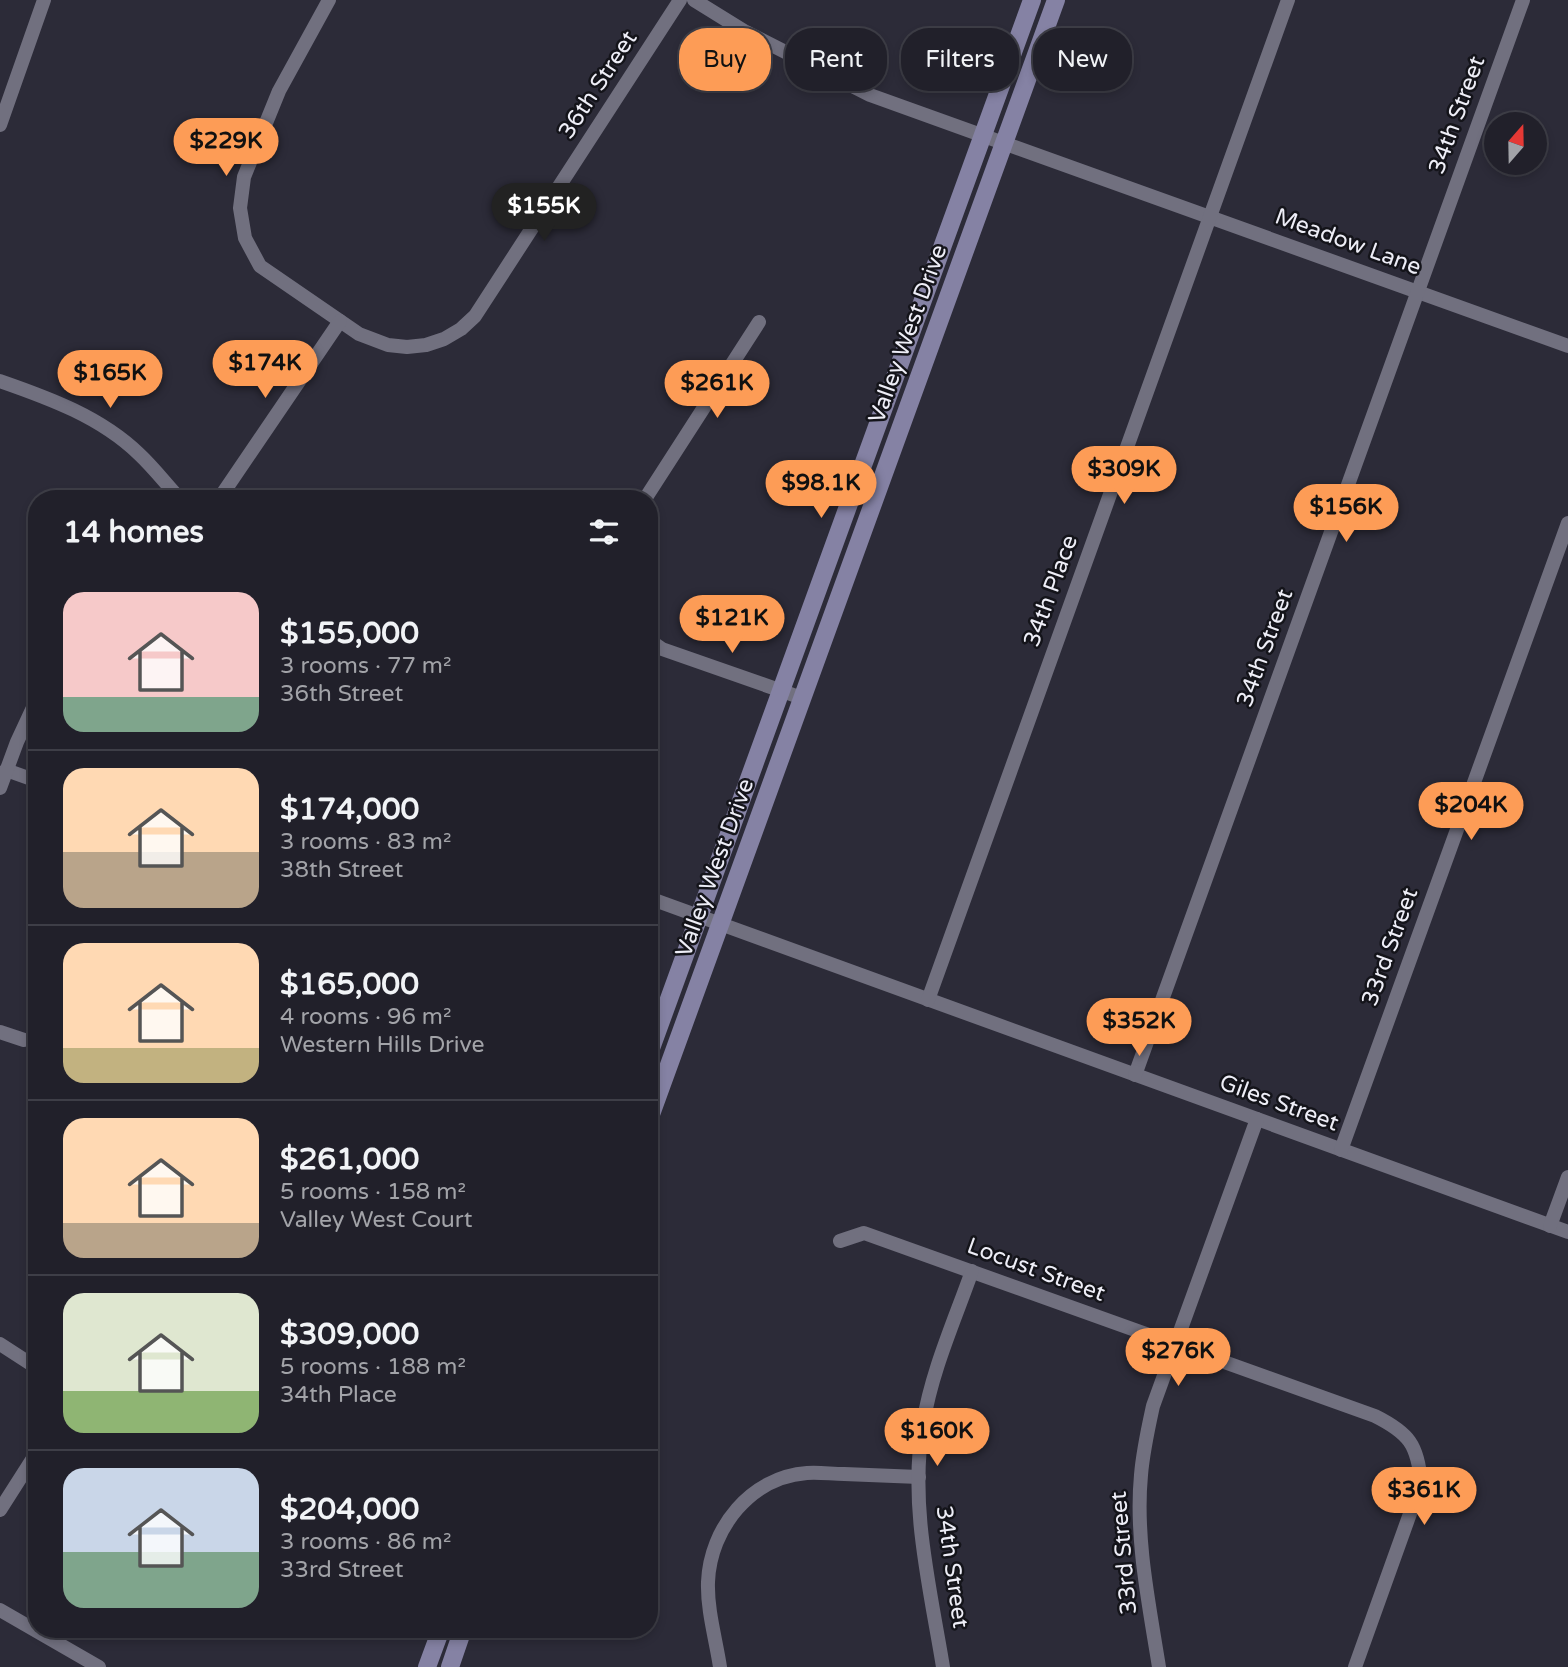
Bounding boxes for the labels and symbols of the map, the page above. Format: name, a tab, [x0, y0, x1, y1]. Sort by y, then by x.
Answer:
street label: 36th Street	[553, 25, 643, 144]
street label: 34th Street	[1423, 52, 1491, 178]
north arrow	[1484, 112, 1547, 175]
pin: $229K	[177, 118, 275, 178]
pin: $155K	[495, 184, 593, 243]
street label: Meadow Lane	[1271, 203, 1425, 281]
street label: Valley West Drive	[863, 241, 953, 427]
pin: $174K	[216, 340, 314, 400]
pin: $165K	[61, 350, 159, 410]
pin: $261K	[668, 360, 766, 420]
pin: $309K	[1075, 447, 1173, 506]
pin: $98.1K	[764, 461, 878, 520]
pin: $156K	[1297, 484, 1395, 544]
street label: 34th Place	[1018, 531, 1084, 651]
street label: 34th Street	[1231, 585, 1299, 711]
pin: $121K	[683, 596, 781, 655]
street label: Valley West Drive	[670, 775, 760, 961]
pin: $204K	[1422, 782, 1520, 842]
street label: 33rd Street	[1356, 884, 1424, 1010]
pin: $352K	[1090, 998, 1188, 1058]
street label: Giles Street	[1216, 1069, 1343, 1138]
street label: Locust Street	[963, 1232, 1109, 1308]
pin: $276K	[1129, 1328, 1227, 1388]
pin: $160K	[888, 1408, 986, 1468]
pin: $361K	[1375, 1468, 1473, 1527]
street label: 33rd Street	[1105, 1490, 1143, 1616]
street label: 34th Street	[930, 1504, 974, 1630]

